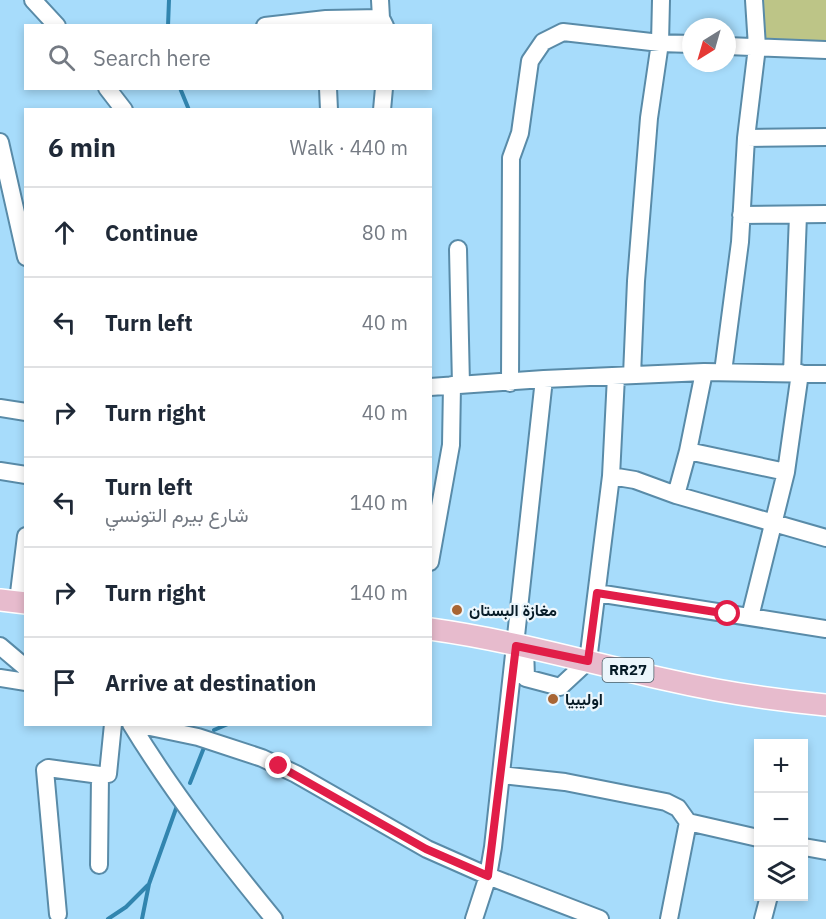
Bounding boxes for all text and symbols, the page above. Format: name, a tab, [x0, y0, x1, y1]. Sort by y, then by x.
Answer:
north arrow	[682, 18, 736, 72]
search box	[24, 24, 432, 90]
icon: search	[45, 41, 78, 74]
text: Search here	[93, 43, 211, 72]
text: 6 min	[48, 130, 116, 164]
text: Walk · 440 m	[290, 134, 408, 161]
icon: ahead	[48, 216, 81, 249]
text: Continue	[105, 218, 198, 247]
text: 80 m	[362, 219, 408, 246]
icon: left	[48, 306, 81, 339]
text: Turn left	[105, 308, 193, 337]
text: 40 m	[362, 309, 408, 336]
icon: right	[48, 396, 81, 429]
text: Turn right	[105, 398, 206, 427]
text: 40 m	[362, 399, 408, 426]
text: Turn left	[105, 472, 193, 501]
icon: left	[48, 486, 81, 519]
text: 140 m	[350, 489, 408, 516]
text: شارع بيرم التونسي	[105, 501, 249, 528]
icon: right	[48, 576, 81, 609]
text: Turn right	[105, 578, 206, 607]
text: 140 m	[350, 579, 408, 606]
place label: مغازة البستان	[469, 600, 557, 621]
route start	[714, 600, 740, 626]
marker: مغازة البستان	[450, 603, 464, 617]
road number: RR27	[602, 658, 654, 682]
icon: arrive	[48, 666, 81, 699]
text: Arrive at destination	[105, 668, 316, 697]
place label: اوليبيا	[565, 689, 603, 710]
marker: اوليبيا	[546, 692, 560, 706]
map controls	[754, 739, 808, 901]
button: +	[754, 739, 808, 793]
route end	[265, 752, 291, 778]
button: −	[754, 793, 808, 847]
button: layers	[754, 847, 808, 901]

